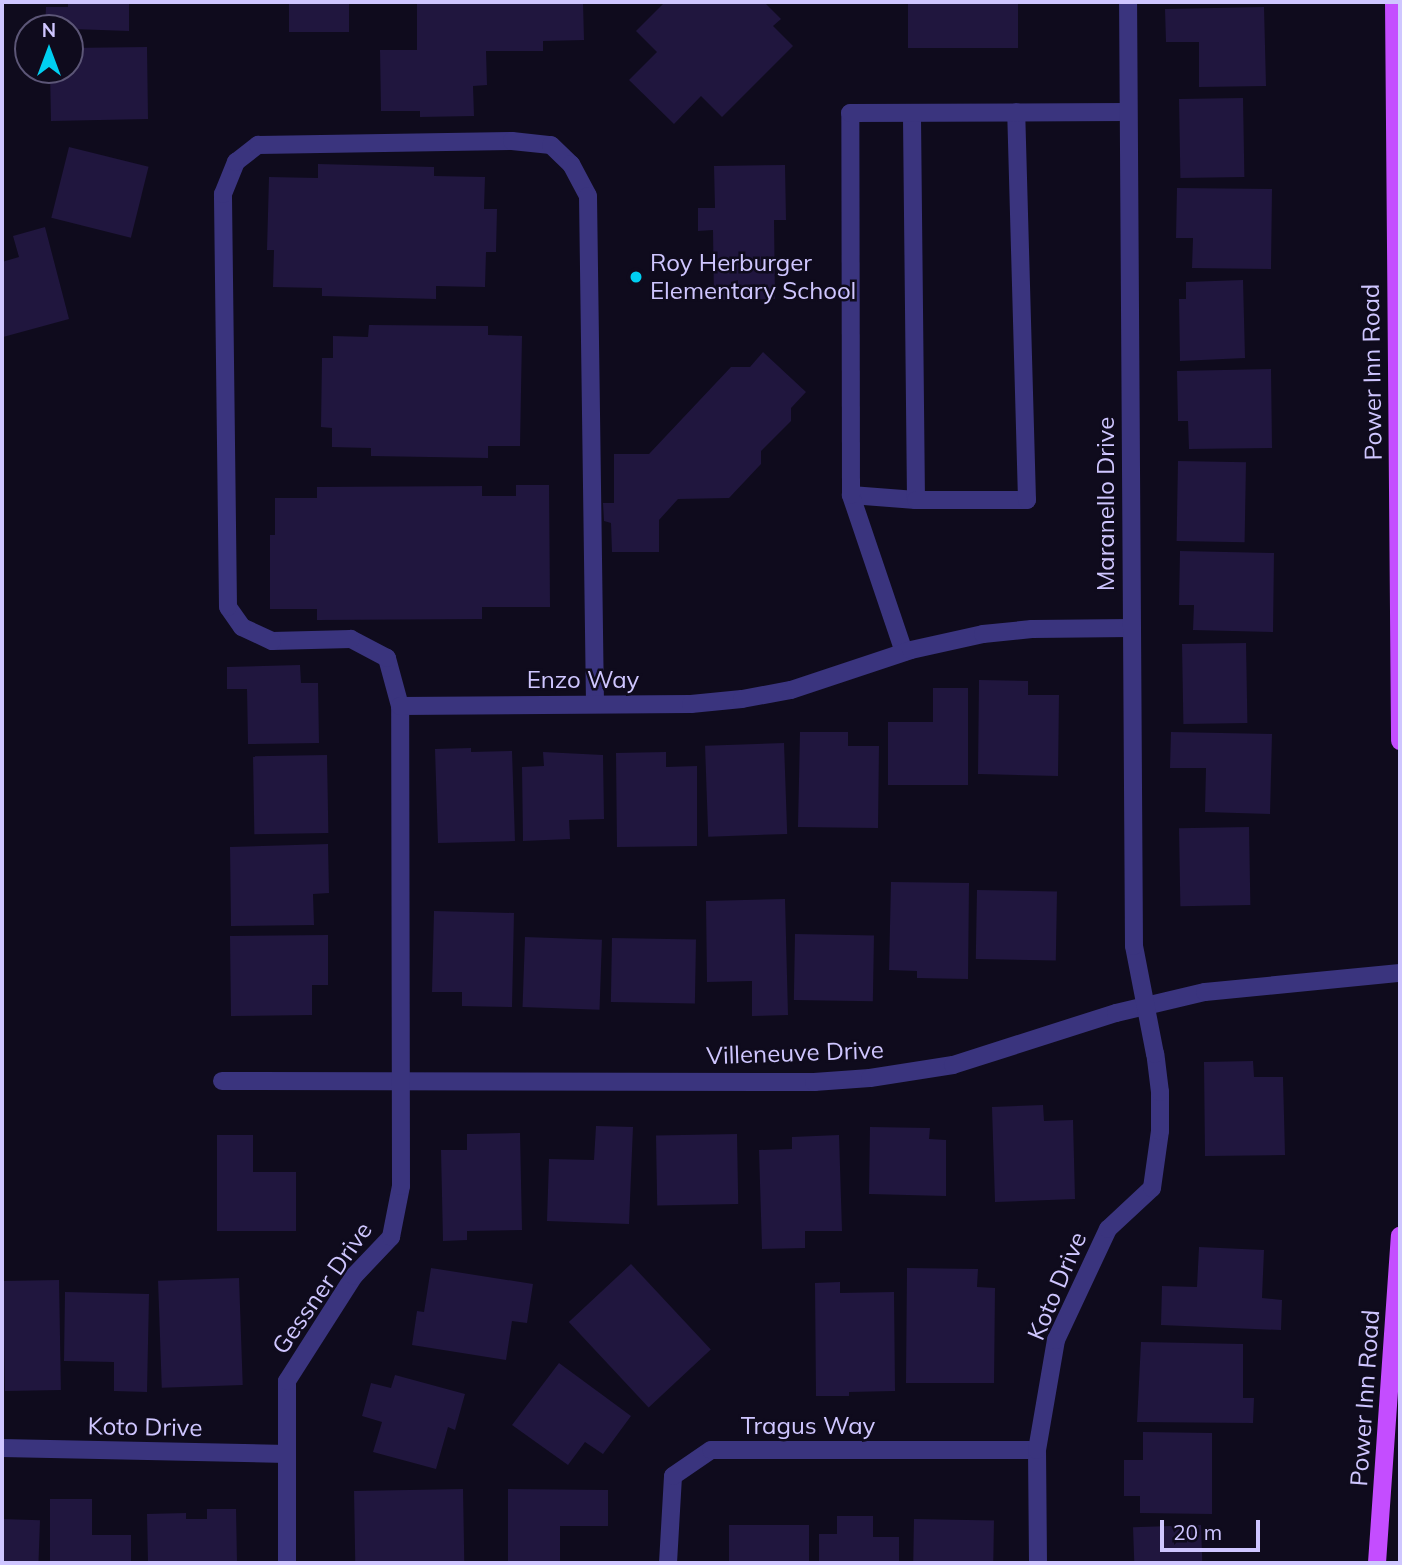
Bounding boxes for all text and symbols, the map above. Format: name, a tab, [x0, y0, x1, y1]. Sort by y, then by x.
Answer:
north arrow	[14, 14, 84, 84]
text: N	[42, 18, 56, 42]
place label: Roy Herburger Elementary School	[650, 249, 856, 305]
marker: Roy Herburger Elementary School	[628, 269, 644, 285]
street label: Power Inn Road	[1356, 283, 1388, 461]
street label: Maranello Drive	[1092, 417, 1120, 591]
street label: Enzo Way	[527, 666, 639, 694]
street label: Villeneuve Drive	[706, 1036, 884, 1070]
street label: Gessner Drive	[266, 1216, 378, 1360]
street label: Koto Drive	[1021, 1228, 1093, 1344]
street label: Power Inn Road	[1344, 1309, 1386, 1487]
street label: Koto Drive	[87, 1412, 203, 1442]
street label: Tragus Way	[741, 1412, 875, 1440]
scale bar	[1164, 1506, 1264, 1550]
text: 20 m	[1173, 1519, 1222, 1545]

